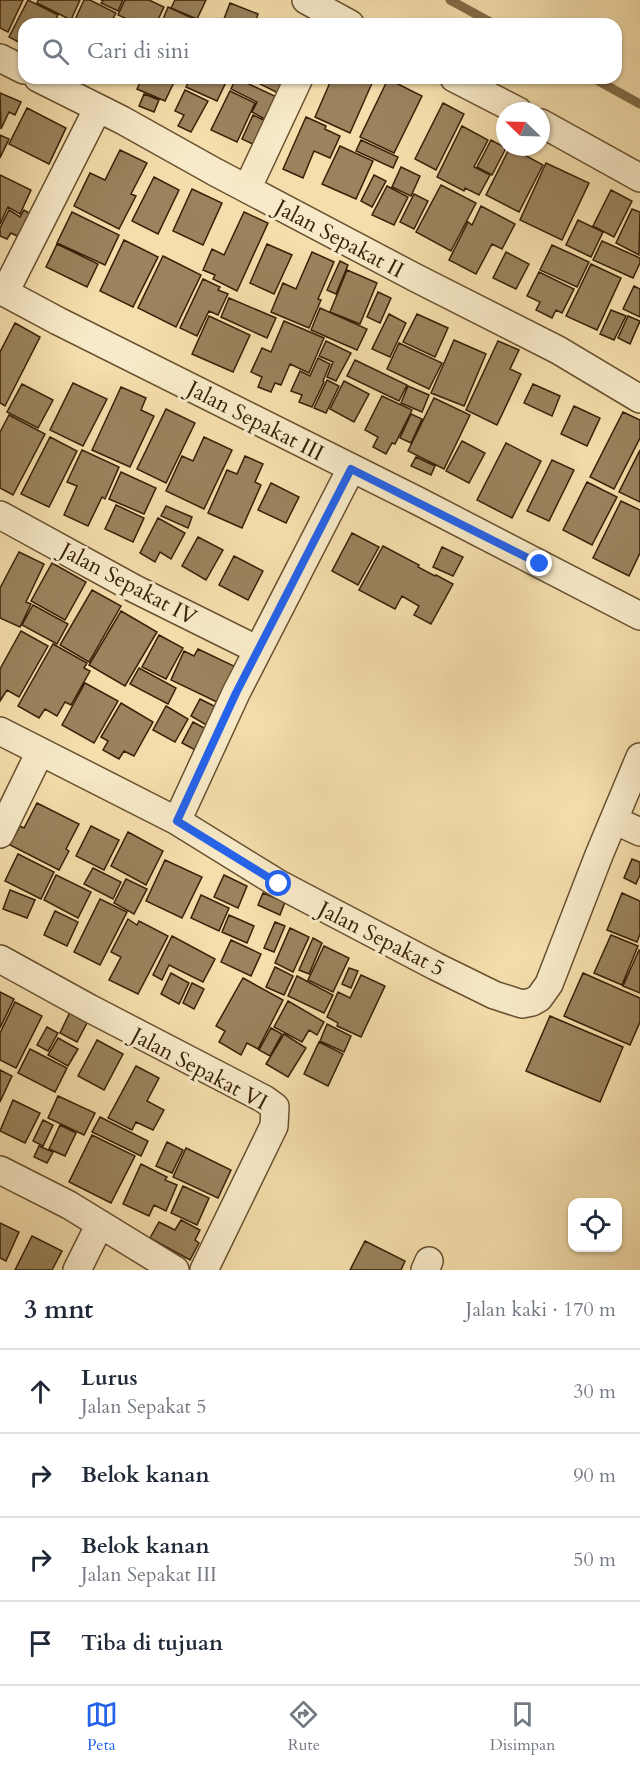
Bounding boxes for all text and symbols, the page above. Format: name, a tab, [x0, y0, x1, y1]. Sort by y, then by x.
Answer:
search box	[18, 18, 622, 84]
icon: search	[39, 35, 72, 68]
text: Cari di sini	[87, 36, 190, 66]
north arrow	[496, 102, 550, 156]
street label: Jalan Sepakat II	[267, 191, 409, 285]
street label: Jalan Sepakat III	[180, 372, 329, 468]
street label: Jalan Sepakat IV	[52, 534, 203, 633]
route end	[526, 550, 552, 576]
route start	[265, 870, 291, 896]
street label: Jalan Sepakat 5	[311, 893, 450, 984]
street label: Jalan Sepakat VI	[123, 1019, 273, 1117]
map controls	[568, 1198, 622, 1252]
button: locate	[568, 1198, 622, 1252]
text: 3 mnt	[24, 1292, 93, 1327]
text: Jalan kaki · 170 m	[466, 1296, 616, 1323]
text: Lurus	[81, 1363, 138, 1393]
icon: ahead	[24, 1375, 57, 1408]
text: 30 m	[573, 1378, 616, 1405]
text: Jalan Sepakat 5	[81, 1393, 207, 1420]
icon: right	[24, 1459, 57, 1492]
text: Belok kanan	[81, 1460, 210, 1490]
text: 90 m	[573, 1462, 616, 1489]
text: Belok kanan	[81, 1531, 210, 1561]
icon: right	[24, 1543, 57, 1576]
text: 50 m	[573, 1546, 616, 1573]
text: Jalan Sepakat III	[81, 1561, 217, 1588]
icon: arrive	[24, 1627, 57, 1660]
text: Tiba di tujuan	[81, 1628, 223, 1658]
tab: Peta	[85, 1698, 118, 1756]
tab: Rute	[287, 1698, 320, 1756]
tab: Disimpan	[490, 1698, 555, 1756]

